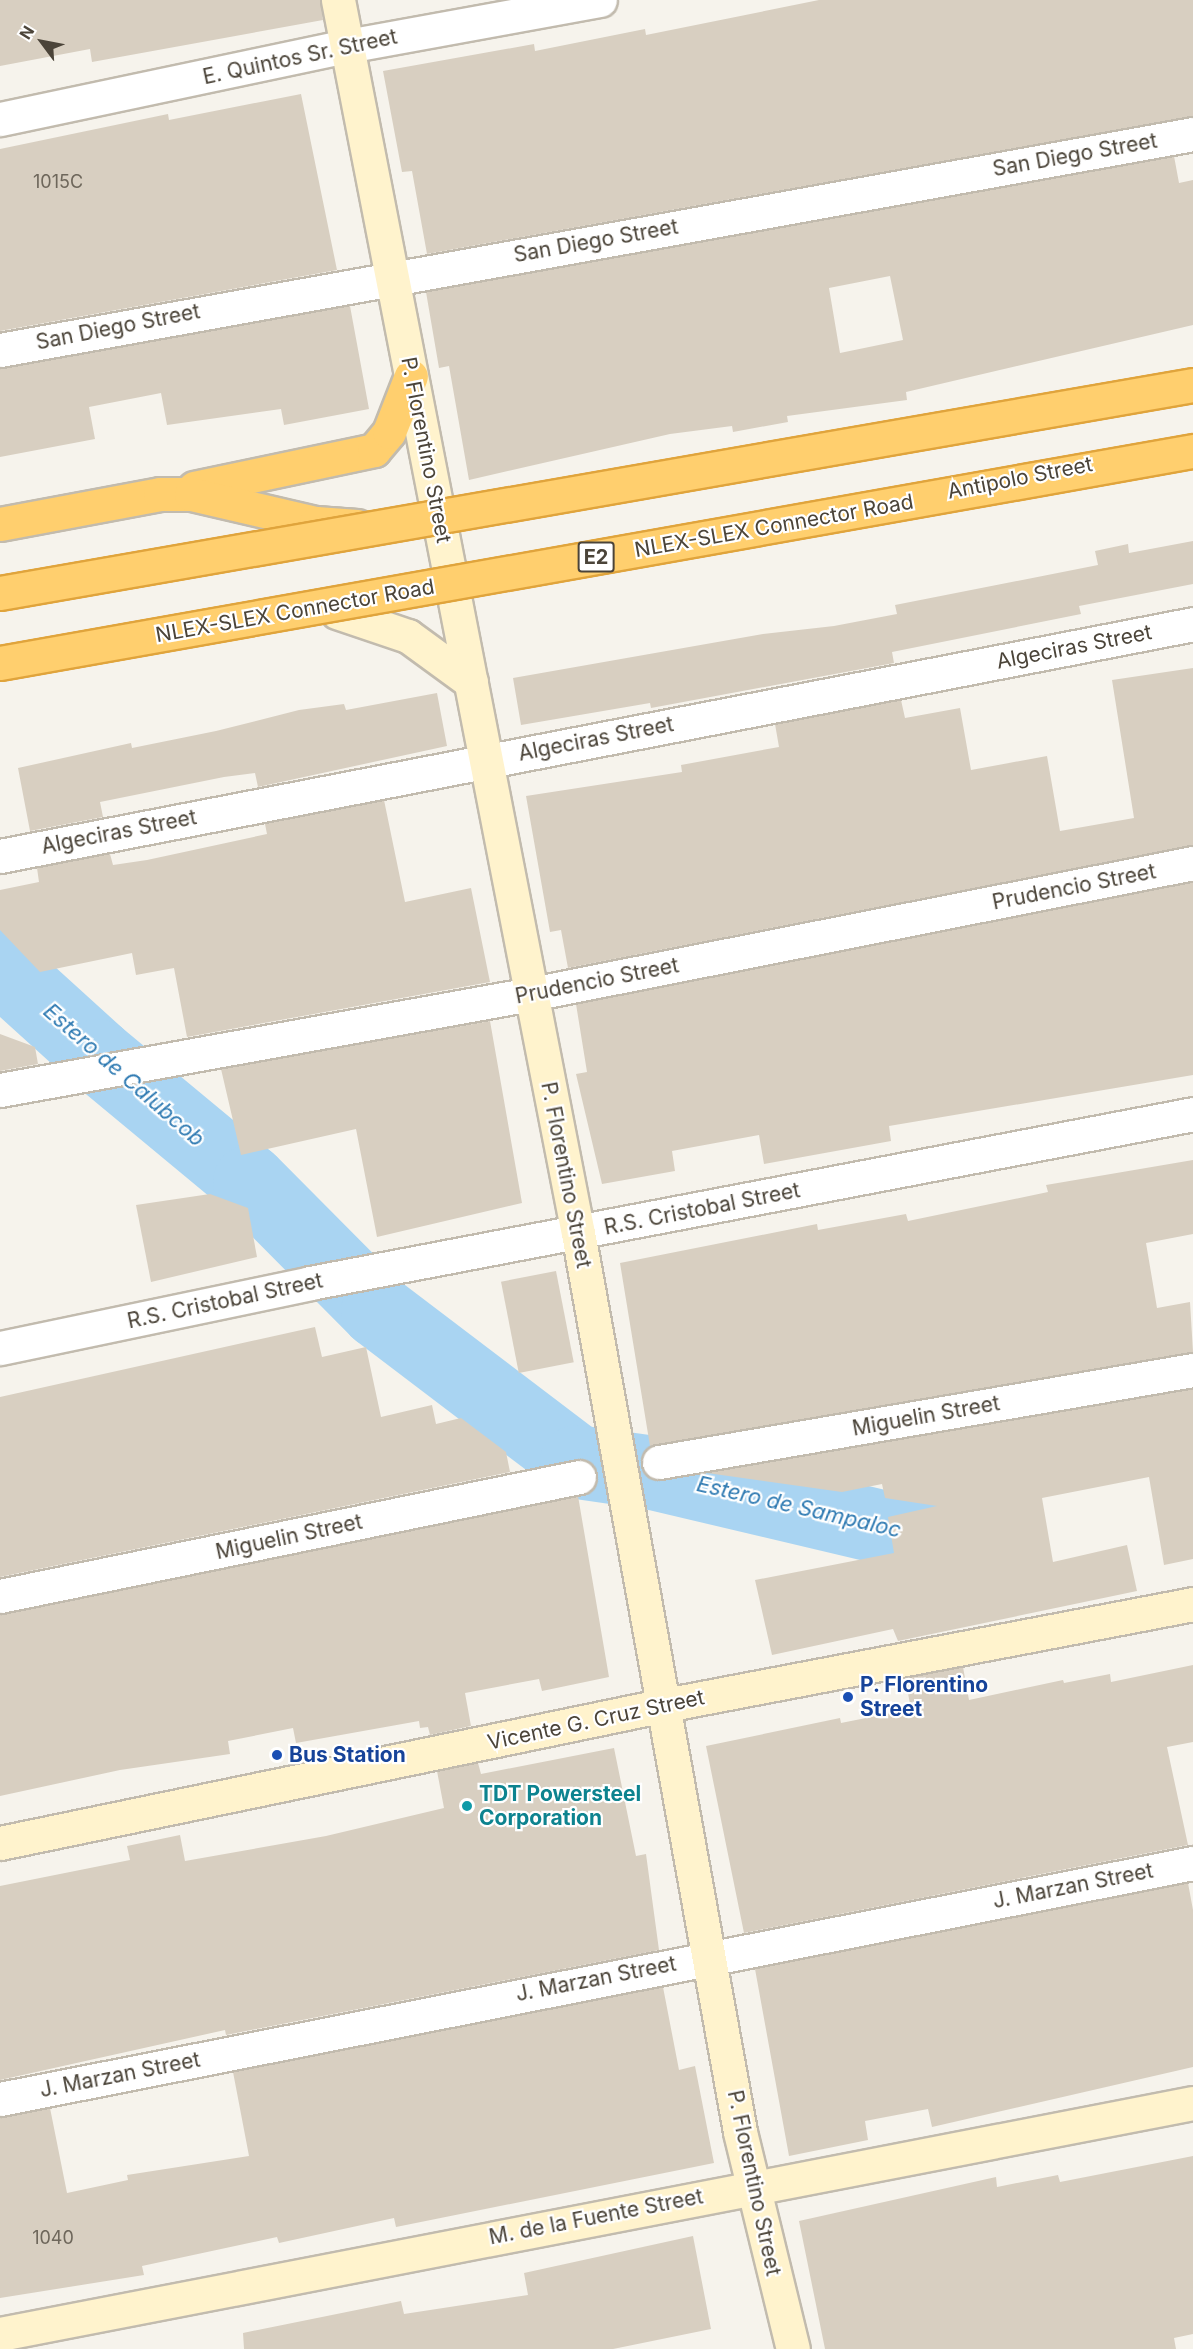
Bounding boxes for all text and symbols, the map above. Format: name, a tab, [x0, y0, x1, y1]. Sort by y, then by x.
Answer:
north arrow	[12, 12, 72, 72]
text: N	[15, 22, 38, 43]
street label: E. Quintos Sr. Street	[201, 24, 399, 90]
street label: San Diego Street	[991, 128, 1159, 182]
house number: 1015C	[33, 171, 83, 193]
street label: San Diego Street	[512, 214, 680, 268]
street label: San Diego Street	[34, 299, 202, 355]
street label: P. Florentino Street	[396, 355, 456, 545]
street label: Antipolo Street	[945, 452, 1095, 504]
street label: NLEX-SLEX Connector Road	[633, 489, 915, 563]
road number: E2	[576, 540, 616, 574]
street label: NLEX-SLEX Connector Road	[154, 574, 436, 648]
street label: Algeciras Street	[994, 620, 1154, 674]
street label: Algeciras Street	[516, 712, 676, 766]
street label: Algeciras Street	[39, 805, 199, 859]
street label: Prudencio Street	[990, 859, 1158, 915]
street label: Prudencio Street	[513, 953, 681, 1009]
water label: Estero de Calubcob	[38, 998, 210, 1152]
street label: P. Florentino Street	[536, 1080, 596, 1270]
street label: R.S. Cristobal Street	[602, 1178, 802, 1240]
street label: R.S. Cristobal Street	[125, 1268, 325, 1334]
street label: Miguelin Street	[850, 1391, 1002, 1441]
water label: Estero de Sampaloc	[694, 1471, 904, 1543]
street label: Miguelin Street	[213, 1509, 365, 1565]
place label: P. Florentino Street	[860, 1672, 989, 1722]
street label: Vicente G. Cruz Street	[485, 1685, 707, 1755]
marker: P. Florentino Street	[841, 1690, 855, 1704]
place label: Bus Station	[289, 1742, 406, 1768]
marker: Bus Station	[270, 1748, 284, 1762]
place label: TDT Powersteel Corporation	[479, 1781, 641, 1831]
marker: TDT Powersteel Corporation	[460, 1799, 474, 1813]
street label: J. Marzan Street	[991, 1858, 1155, 1914]
street label: J. Marzan Street	[514, 1951, 678, 2007]
street label: J. Marzan Street	[38, 2047, 202, 2103]
street label: P. Florentino Street	[722, 2088, 786, 2278]
street label: M. de la Fuente Street	[487, 2184, 705, 2250]
house number: 1040	[32, 2227, 74, 2249]

